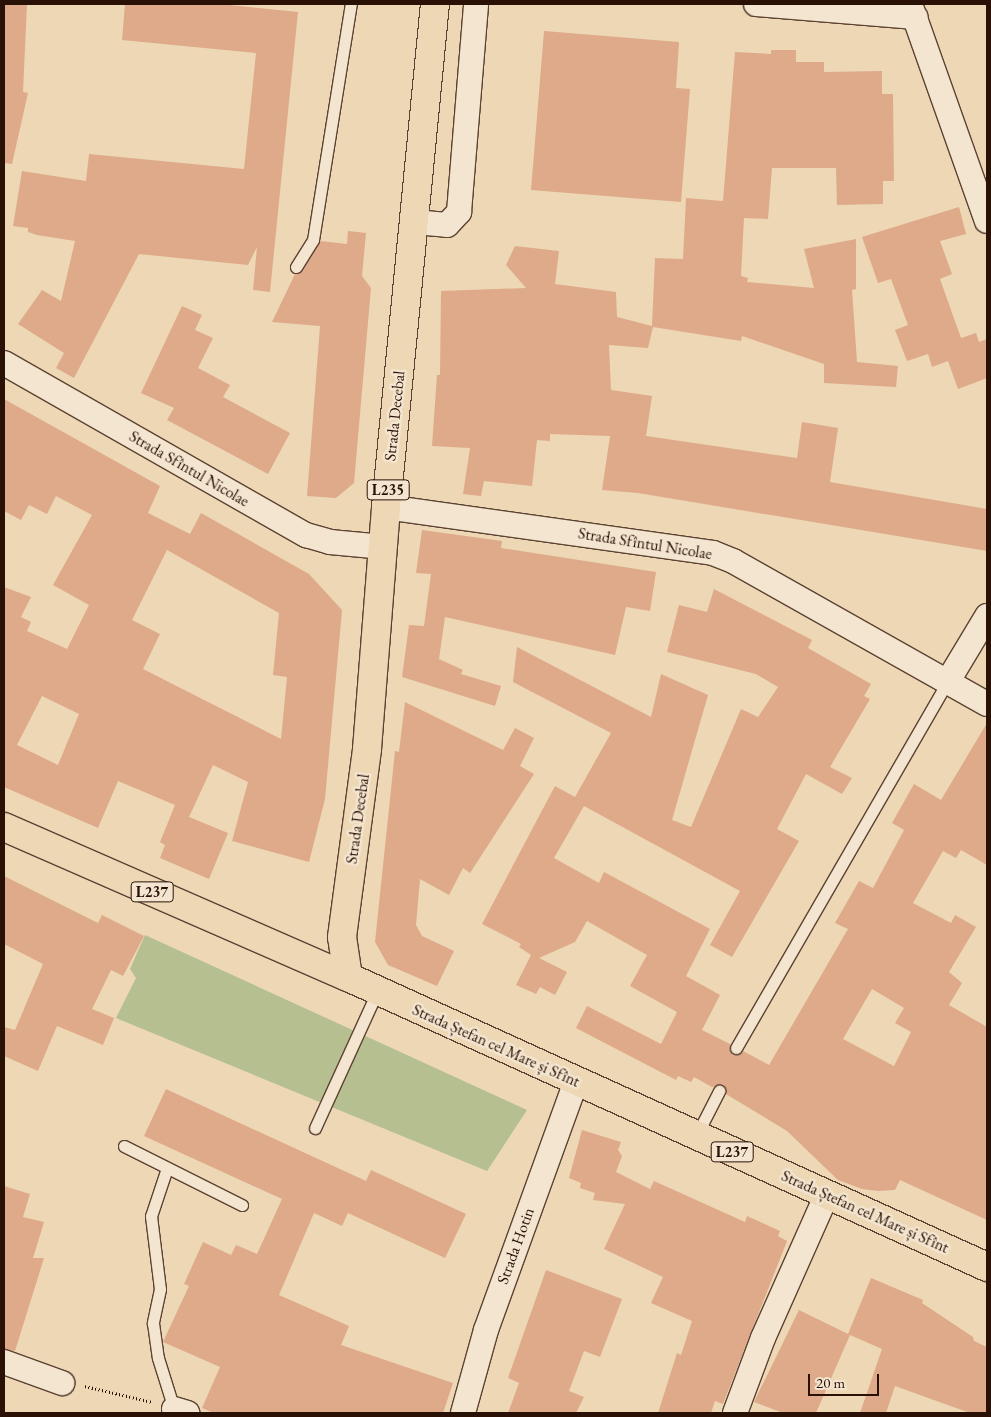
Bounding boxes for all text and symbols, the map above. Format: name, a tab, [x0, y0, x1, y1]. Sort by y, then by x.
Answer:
street label: Strada Decebal	[381, 370, 409, 462]
street label: Strada Sfîntul Nicolae	[126, 427, 252, 511]
road number: L235	[366, 478, 410, 502]
street label: Strada Sfîntul Nicolae	[577, 524, 713, 564]
street label: Strada Decebal	[342, 773, 374, 865]
road number: L237	[130, 880, 174, 904]
street label: Strada Ștefan cel Mare și Sfînt	[409, 1000, 583, 1092]
road number: L237	[710, 1140, 754, 1164]
street label: Strada Ștefan cel Mare și Sfînt	[778, 1166, 952, 1258]
street label: Strada Hotin	[493, 1205, 539, 1287]
scale bar	[811, 1364, 882, 1396]
text: 20 m	[816, 1373, 845, 1392]

